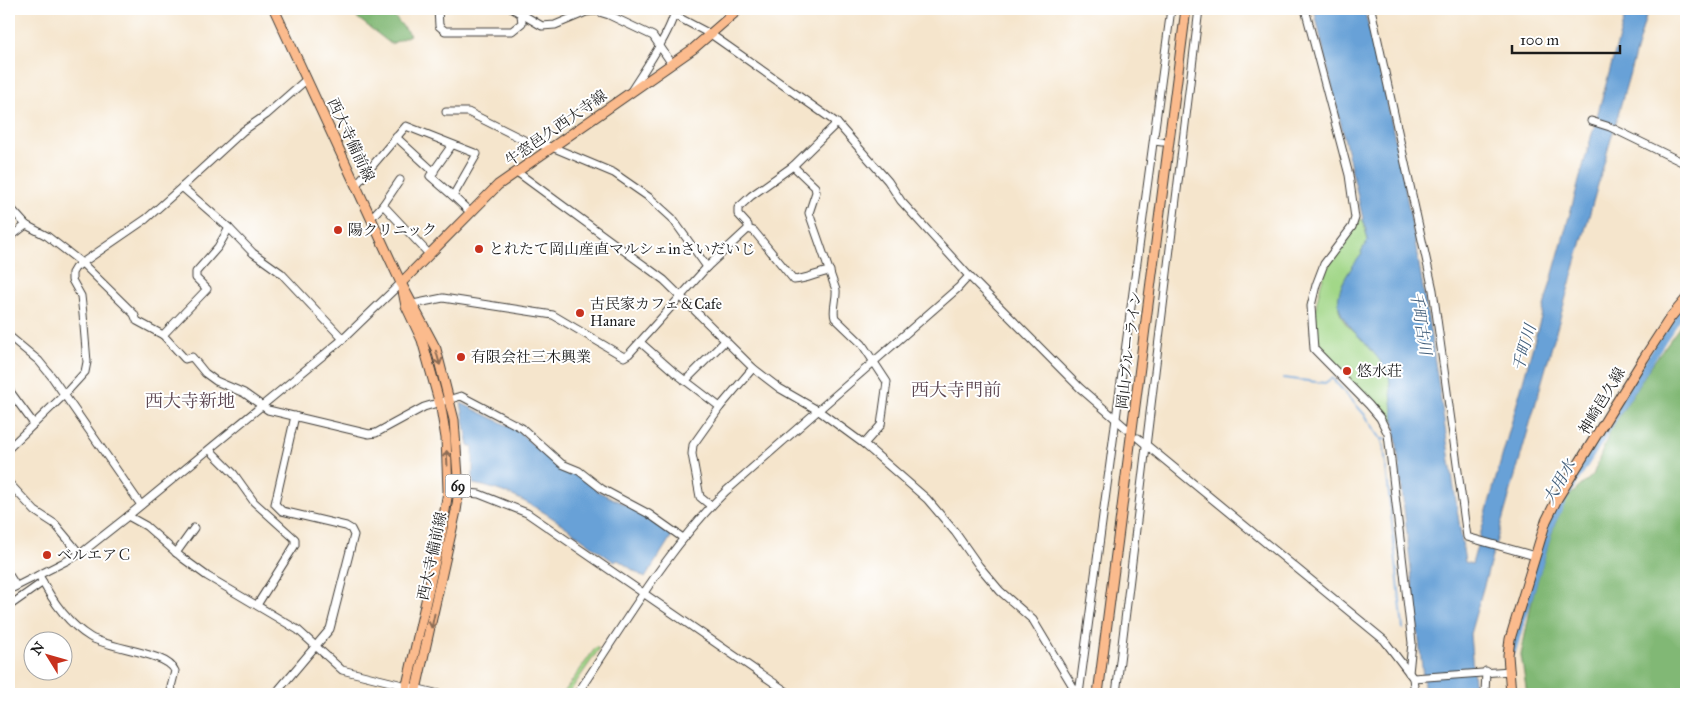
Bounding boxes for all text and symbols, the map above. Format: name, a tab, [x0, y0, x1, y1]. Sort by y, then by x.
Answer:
scale bar	[1512, 22, 1620, 54]
text: 100 m	[1520, 31, 1560, 49]
street label: 牛窓邑久西大寺線	[502, 86, 610, 170]
street label: 西大寺備前線	[324, 95, 378, 185]
place label: 陽クリニック	[348, 221, 437, 239]
marker: 陽クリニック	[332, 224, 344, 236]
place label: とれたて岡山産直マルシェinさいだいじ	[489, 240, 756, 258]
marker: とれたて岡山産直マルシェinさいだいじ	[473, 243, 485, 255]
street label: 岡山ブルーライン	[1113, 290, 1145, 410]
water label: 千町古川	[1407, 290, 1436, 358]
place label: 古民家カフェ＆Cafe Hanare	[590, 295, 722, 330]
marker: 古民家カフェ＆Cafe Hanare	[574, 307, 586, 319]
water label: 千町川	[1508, 320, 1540, 374]
place label: 有限会社三木興業	[471, 348, 591, 366]
one-way arrow	[434, 350, 443, 366]
marker: 有限会社三木興業	[455, 351, 467, 363]
place label: 悠水荘	[1357, 362, 1402, 380]
street label: 神崎邑久線	[1575, 364, 1629, 438]
marker: 悠水荘	[1341, 365, 1353, 377]
district label: 西大寺門前	[911, 379, 1001, 401]
district label: 西大寺新地	[145, 390, 235, 412]
one-way arrow	[442, 450, 451, 466]
water label: 大用水	[1539, 455, 1580, 508]
road number: 69	[446, 474, 470, 498]
street label: 西大寺備前線	[414, 510, 450, 602]
place label: ベルエアＣ	[57, 546, 132, 564]
marker: ベルエアＣ	[41, 549, 53, 561]
one-way arrow	[428, 612, 437, 628]
north arrow	[22, 630, 72, 680]
text: N	[28, 639, 48, 658]

